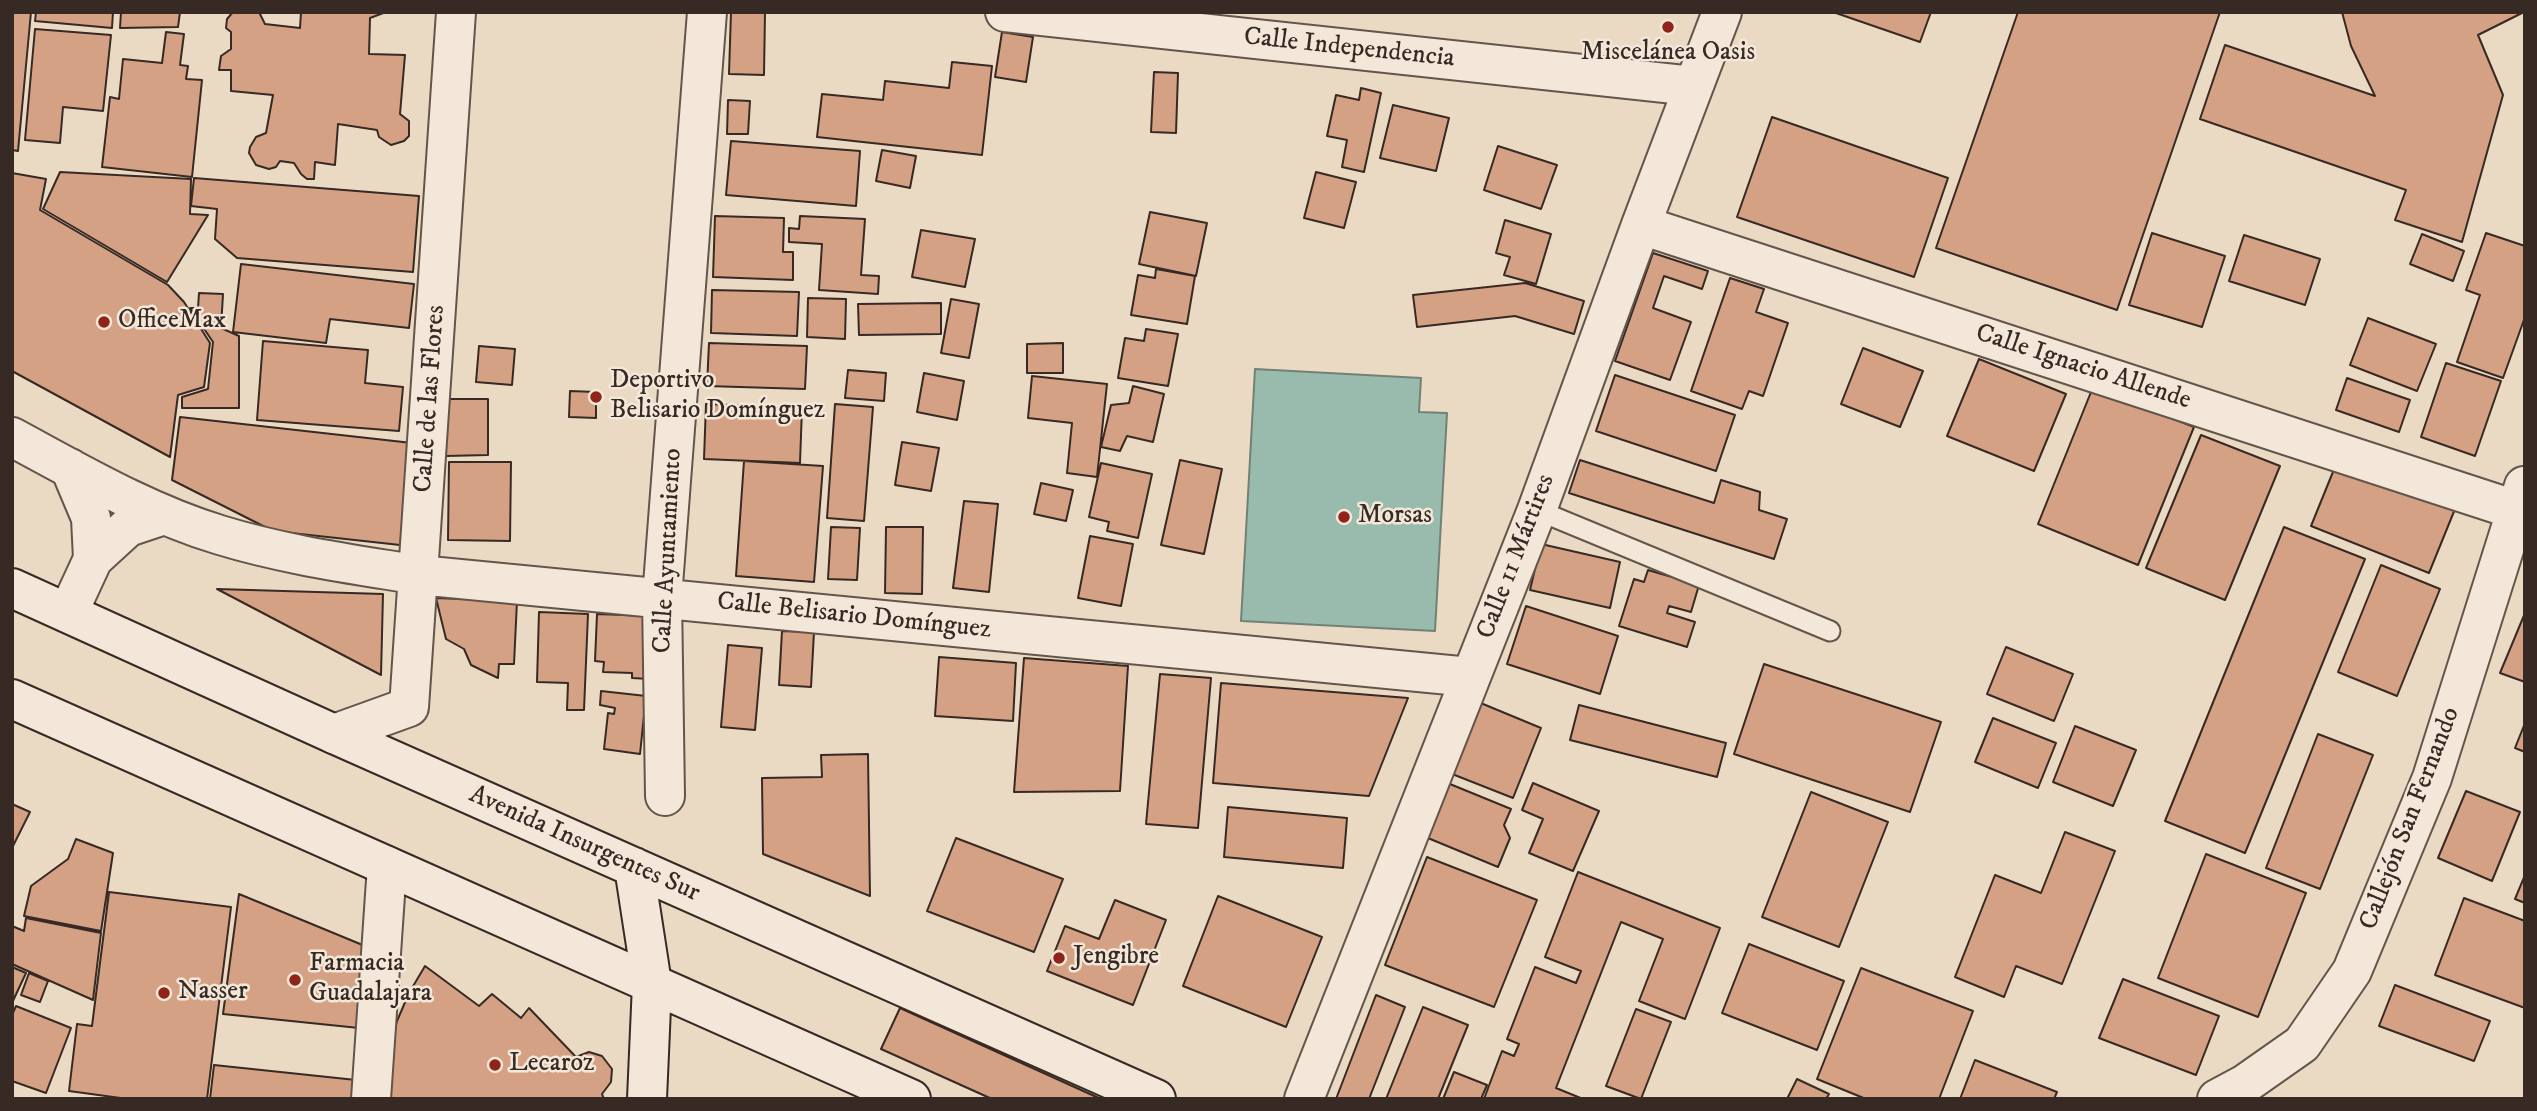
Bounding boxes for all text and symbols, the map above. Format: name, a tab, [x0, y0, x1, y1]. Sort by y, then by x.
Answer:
marker: Miscelánea Oasis	[1660, 19, 1676, 35]
street label: Calle Independencia	[1242, 22, 1456, 76]
place label: Miscelánea Oasis	[1581, 38, 1755, 70]
street label: Calle de las Flores	[409, 304, 453, 494]
place label: OfficeMax	[118, 306, 226, 338]
marker: OfficeMax	[96, 314, 112, 330]
street label: Calle Ignacio Allende	[1971, 318, 2195, 418]
place label: Deportivo Belisario Domínguez	[610, 366, 825, 428]
marker: Deportivo Belisario Domínguez	[588, 389, 604, 405]
street label: Calle Ayuntamiento	[648, 448, 690, 654]
street label: Calle 11 Mártires	[1471, 470, 1563, 644]
place label: Morsas	[1358, 501, 1432, 533]
marker: Morsas	[1336, 509, 1352, 525]
street label: Calle Belisario Domínguez	[715, 587, 993, 647]
street label: Callejón San Fernando	[2354, 703, 2468, 935]
street label: Avenida Insurgentes Sur	[464, 780, 704, 910]
place label: Jengibre	[1073, 942, 1159, 974]
place label: Farmacia Guadalajara	[309, 949, 432, 1010]
marker: Jengibre	[1051, 950, 1067, 966]
marker: Farmacia Guadalajara	[287, 972, 303, 988]
place label: Nasser	[178, 977, 248, 1009]
marker: Nasser	[156, 985, 172, 1001]
place label: Lecaroz	[509, 1049, 594, 1081]
marker: Lecaroz	[487, 1057, 503, 1073]

